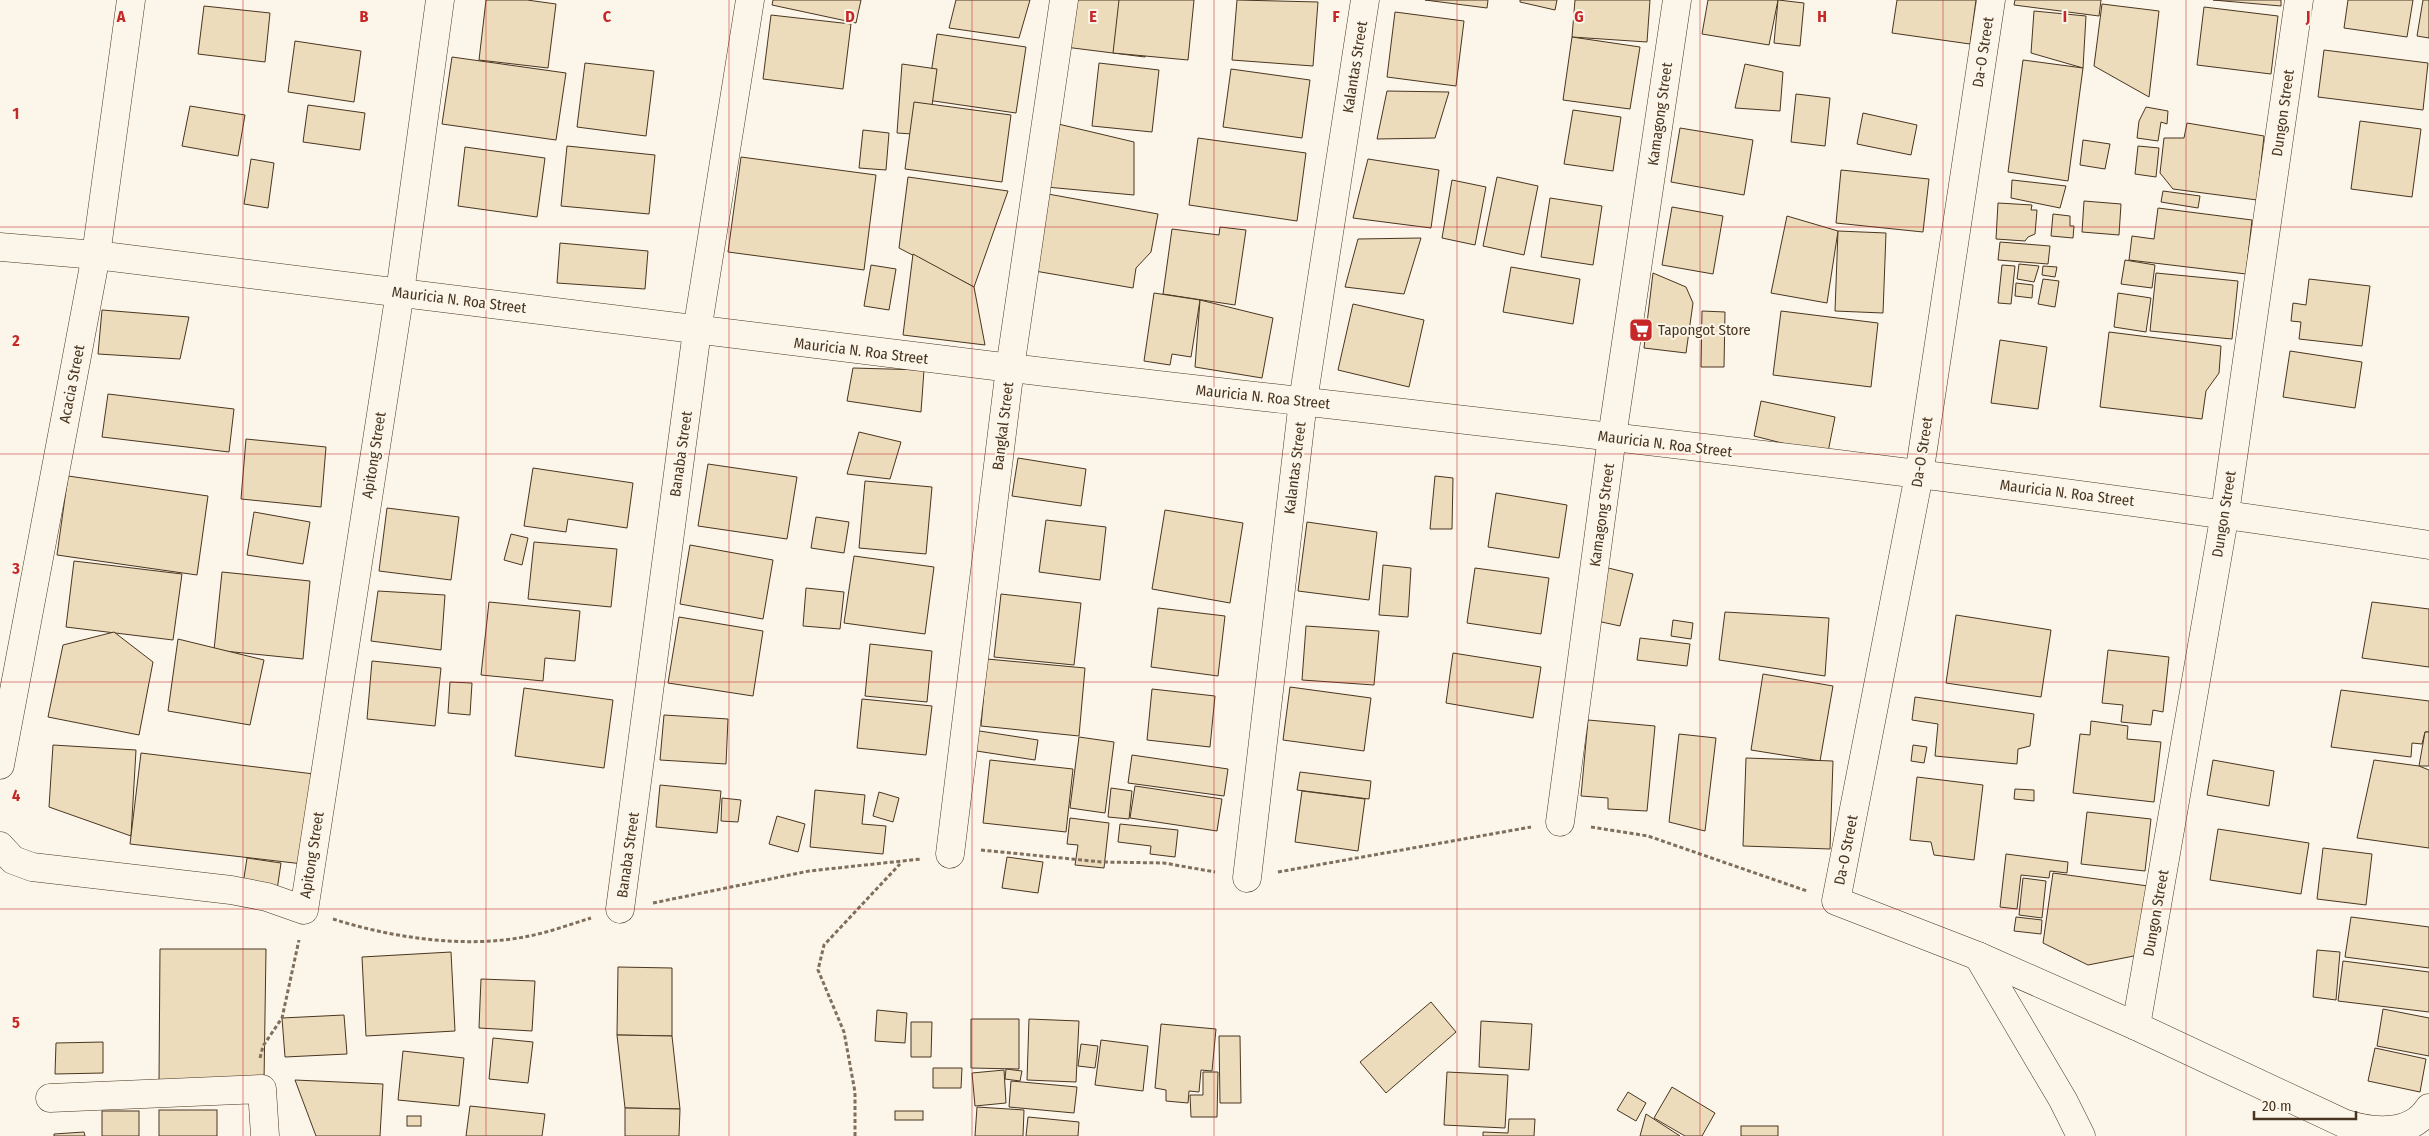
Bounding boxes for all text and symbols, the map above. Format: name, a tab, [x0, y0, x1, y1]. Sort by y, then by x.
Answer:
text: A	[116, 7, 126, 26]
text: B	[360, 7, 369, 26]
text: C	[603, 7, 612, 26]
text: D	[845, 7, 855, 26]
text: E	[1089, 7, 1097, 26]
text: F	[1332, 7, 1340, 26]
text: G	[1574, 7, 1584, 26]
text: H	[1817, 7, 1827, 26]
text: I	[2063, 7, 2067, 26]
text: J	[2305, 7, 2310, 26]
street label: Da-O Street	[1969, 15, 1997, 89]
street label: Kalantas Street	[1339, 20, 1371, 114]
street label: Kamagong Street	[1644, 61, 1676, 167]
street label: Dungon Street	[2268, 68, 2298, 158]
text: 1	[13, 104, 19, 123]
street label: Mauricia N. Roa Street	[391, 283, 527, 317]
supermarket icon: Tapongot Store	[1628, 317, 1654, 343]
place label: Tapongot Store	[1658, 321, 1751, 339]
text: 2	[11, 331, 20, 350]
street label: Mauricia N. Roa Street	[793, 334, 929, 368]
street label: Acacia Street	[56, 343, 88, 425]
street label: Bangkal Street	[989, 381, 1017, 471]
street label: Mauricia N. Roa Street	[1195, 381, 1331, 413]
street label: Apitong Street	[358, 410, 390, 500]
street label: Banaba Street	[666, 410, 696, 498]
street label: Da-O Street	[1908, 415, 1936, 489]
street label: Kalantas Street	[1280, 421, 1310, 515]
street label: Mauricia N. Roa Street	[1597, 427, 1733, 461]
street label: Kamagong Street	[1586, 462, 1618, 568]
street label: Dungon Street	[2208, 469, 2240, 559]
street label: Mauricia N. Roa Street	[1999, 476, 2135, 510]
text: 3	[11, 559, 20, 578]
text: 4	[12, 786, 20, 805]
street label: Apitong Street	[296, 810, 328, 900]
street label: Banaba Street	[613, 811, 643, 899]
street label: Da-O Street	[1830, 813, 1862, 887]
street label: Dungon Street	[2140, 868, 2172, 958]
text: 5	[12, 1013, 20, 1032]
scale bar	[2254, 1088, 2356, 1120]
text: 20 m	[2262, 1097, 2292, 1115]

